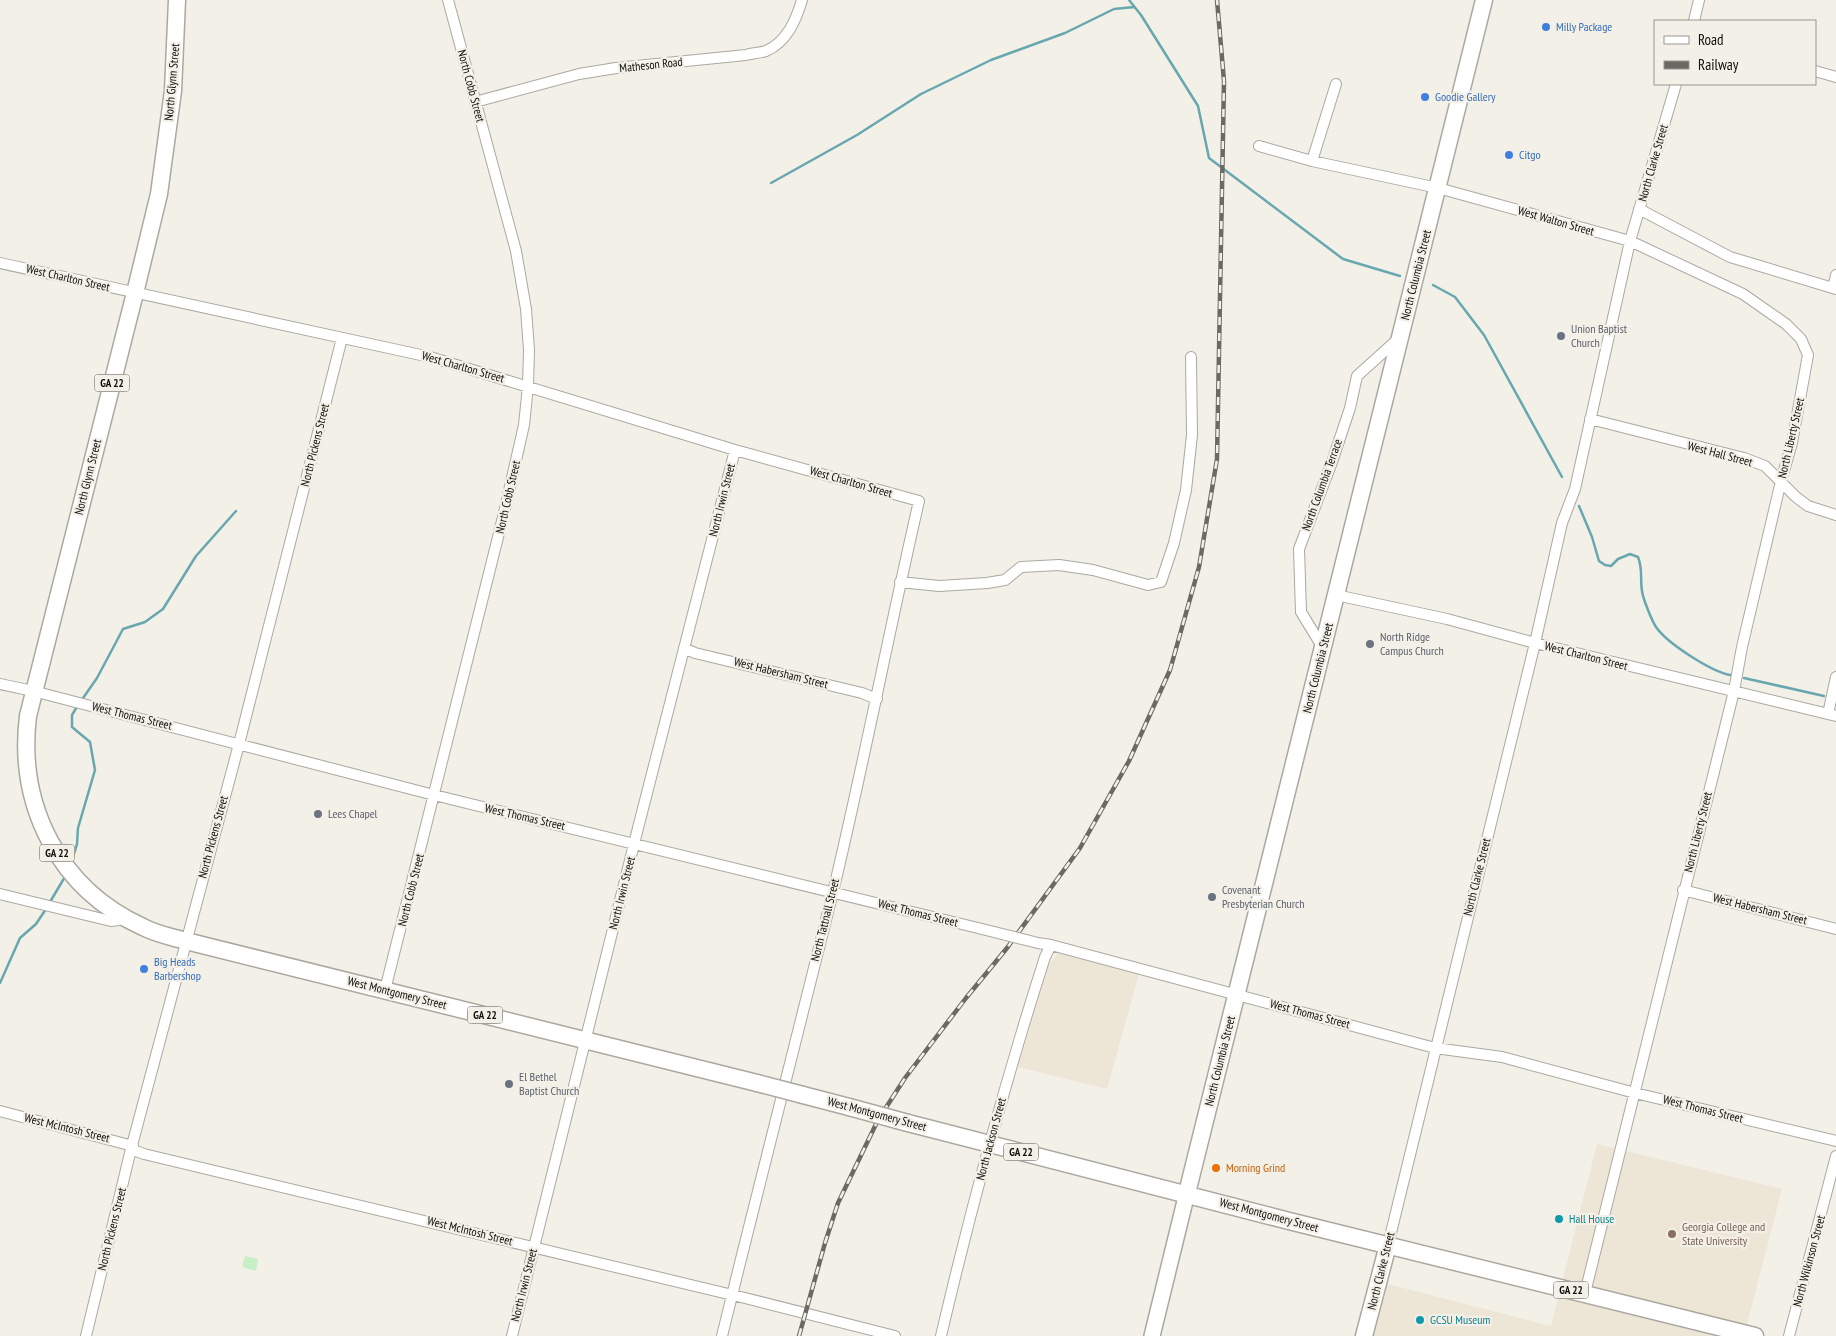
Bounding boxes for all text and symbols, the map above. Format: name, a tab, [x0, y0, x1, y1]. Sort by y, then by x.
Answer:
place label: Milly Package	[1556, 19, 1612, 34]
legend	[1654, 20, 1816, 85]
marker: Milly Package	[1540, 21, 1552, 33]
text: Road	[1698, 30, 1724, 49]
street label: North Glynn Street	[161, 42, 182, 121]
street label: North Cobb Street	[455, 48, 489, 124]
street label: Matheson Road	[619, 54, 683, 75]
text: Railway	[1698, 55, 1739, 74]
place label: Goodie Gallery	[1435, 89, 1496, 104]
marker: Goodie Gallery	[1419, 91, 1431, 103]
street label: North Clarke Street	[1634, 122, 1671, 203]
place label: Citgo	[1519, 147, 1541, 162]
marker: Citgo	[1503, 149, 1515, 161]
street label: West Walton Street	[1516, 202, 1597, 239]
street label: North Columbia Street	[1397, 228, 1434, 322]
street label: West Charlton Street	[25, 261, 112, 295]
place label: Union Baptist Church	[1571, 321, 1628, 350]
marker: Union Baptist Church	[1555, 330, 1567, 342]
street label: West Charlton Street	[420, 348, 507, 386]
road number: GA 22	[94, 374, 130, 392]
street label: North Liberty Street	[1774, 395, 1807, 480]
street label: North Pickens Street	[297, 401, 332, 488]
street label: North Glynn Street	[71, 437, 104, 516]
street label: North Columbia Terrace	[1298, 437, 1345, 533]
street label: West Hall Street	[1686, 438, 1755, 470]
street label: North Cobb Street	[492, 458, 523, 535]
street label: North Irwin Street	[705, 461, 738, 538]
street label: West Charlton Street	[808, 463, 895, 501]
street label: North Columbia Street	[1299, 621, 1336, 715]
place label: North Ridge Campus Church	[1380, 629, 1444, 658]
marker: North Ridge Campus Church	[1364, 638, 1376, 650]
street label: West Charlton Street	[1543, 638, 1630, 673]
street label: West Habersham Street	[732, 654, 830, 692]
street label: West Thomas Street	[90, 698, 174, 733]
street label: North Liberty Street	[1680, 789, 1715, 874]
street label: North Pickens Street	[194, 793, 231, 880]
street label: West Thomas Street	[483, 800, 567, 833]
place label: Lees Chapel	[328, 806, 378, 821]
marker: Lees Chapel	[312, 808, 324, 820]
street label: North Clarke Street	[1460, 836, 1494, 917]
road number: GA 22	[40, 844, 74, 861]
street label: North Cobb Street	[394, 851, 427, 928]
street label: North Irwin Street	[605, 854, 638, 931]
street label: North Tattnall Street	[807, 876, 842, 963]
place label: Covenant Presbyterian Church	[1222, 882, 1304, 911]
street label: West Habersham Street	[1711, 890, 1809, 928]
marker: Covenant Presbyterian Church	[1206, 891, 1218, 903]
street label: West Thomas Street	[876, 895, 960, 930]
place label: Big Heads Barbershop	[154, 954, 201, 983]
marker: Big Heads Barbershop	[138, 963, 150, 975]
street label: West Montgomery Street	[346, 973, 449, 1012]
street label: West Thomas Street	[1269, 996, 1352, 1032]
road number: GA 22	[468, 1006, 502, 1024]
street label: North Columbia Street	[1201, 1014, 1238, 1108]
place label: El Bethel Baptist Church	[519, 1069, 579, 1098]
marker: El Bethel Baptist Church	[503, 1078, 515, 1090]
street label: West Thomas Street	[1661, 1091, 1745, 1126]
street label: West Montgomery Street	[826, 1093, 929, 1134]
street label: North Jackson Street	[972, 1095, 1009, 1182]
street label: West McIntosh Street	[23, 1110, 112, 1146]
road number: GA 22	[1004, 1144, 1038, 1160]
place label: Morning Grind	[1226, 1160, 1285, 1175]
marker: Morning Grind	[1210, 1162, 1222, 1174]
street label: North Pickens Street	[94, 1185, 129, 1272]
street label: West Montgomery Street	[1218, 1194, 1321, 1235]
place label: Hall House	[1569, 1211, 1614, 1226]
street label: West McIntosh Street	[426, 1213, 515, 1249]
marker: Hall House	[1553, 1213, 1565, 1225]
street label: North Wilkinson Street	[1789, 1213, 1828, 1308]
place label: Georgia College and State University	[1682, 1219, 1765, 1248]
marker: Georgia College and State University	[1666, 1228, 1678, 1240]
street label: North Clarke Street	[1364, 1230, 1398, 1311]
street label: North Irwin Street	[507, 1246, 540, 1323]
road number: GA 22	[1554, 1282, 1588, 1298]
place label: GCSU Museum	[1430, 1312, 1490, 1327]
marker: GCSU Museum	[1414, 1314, 1426, 1326]

